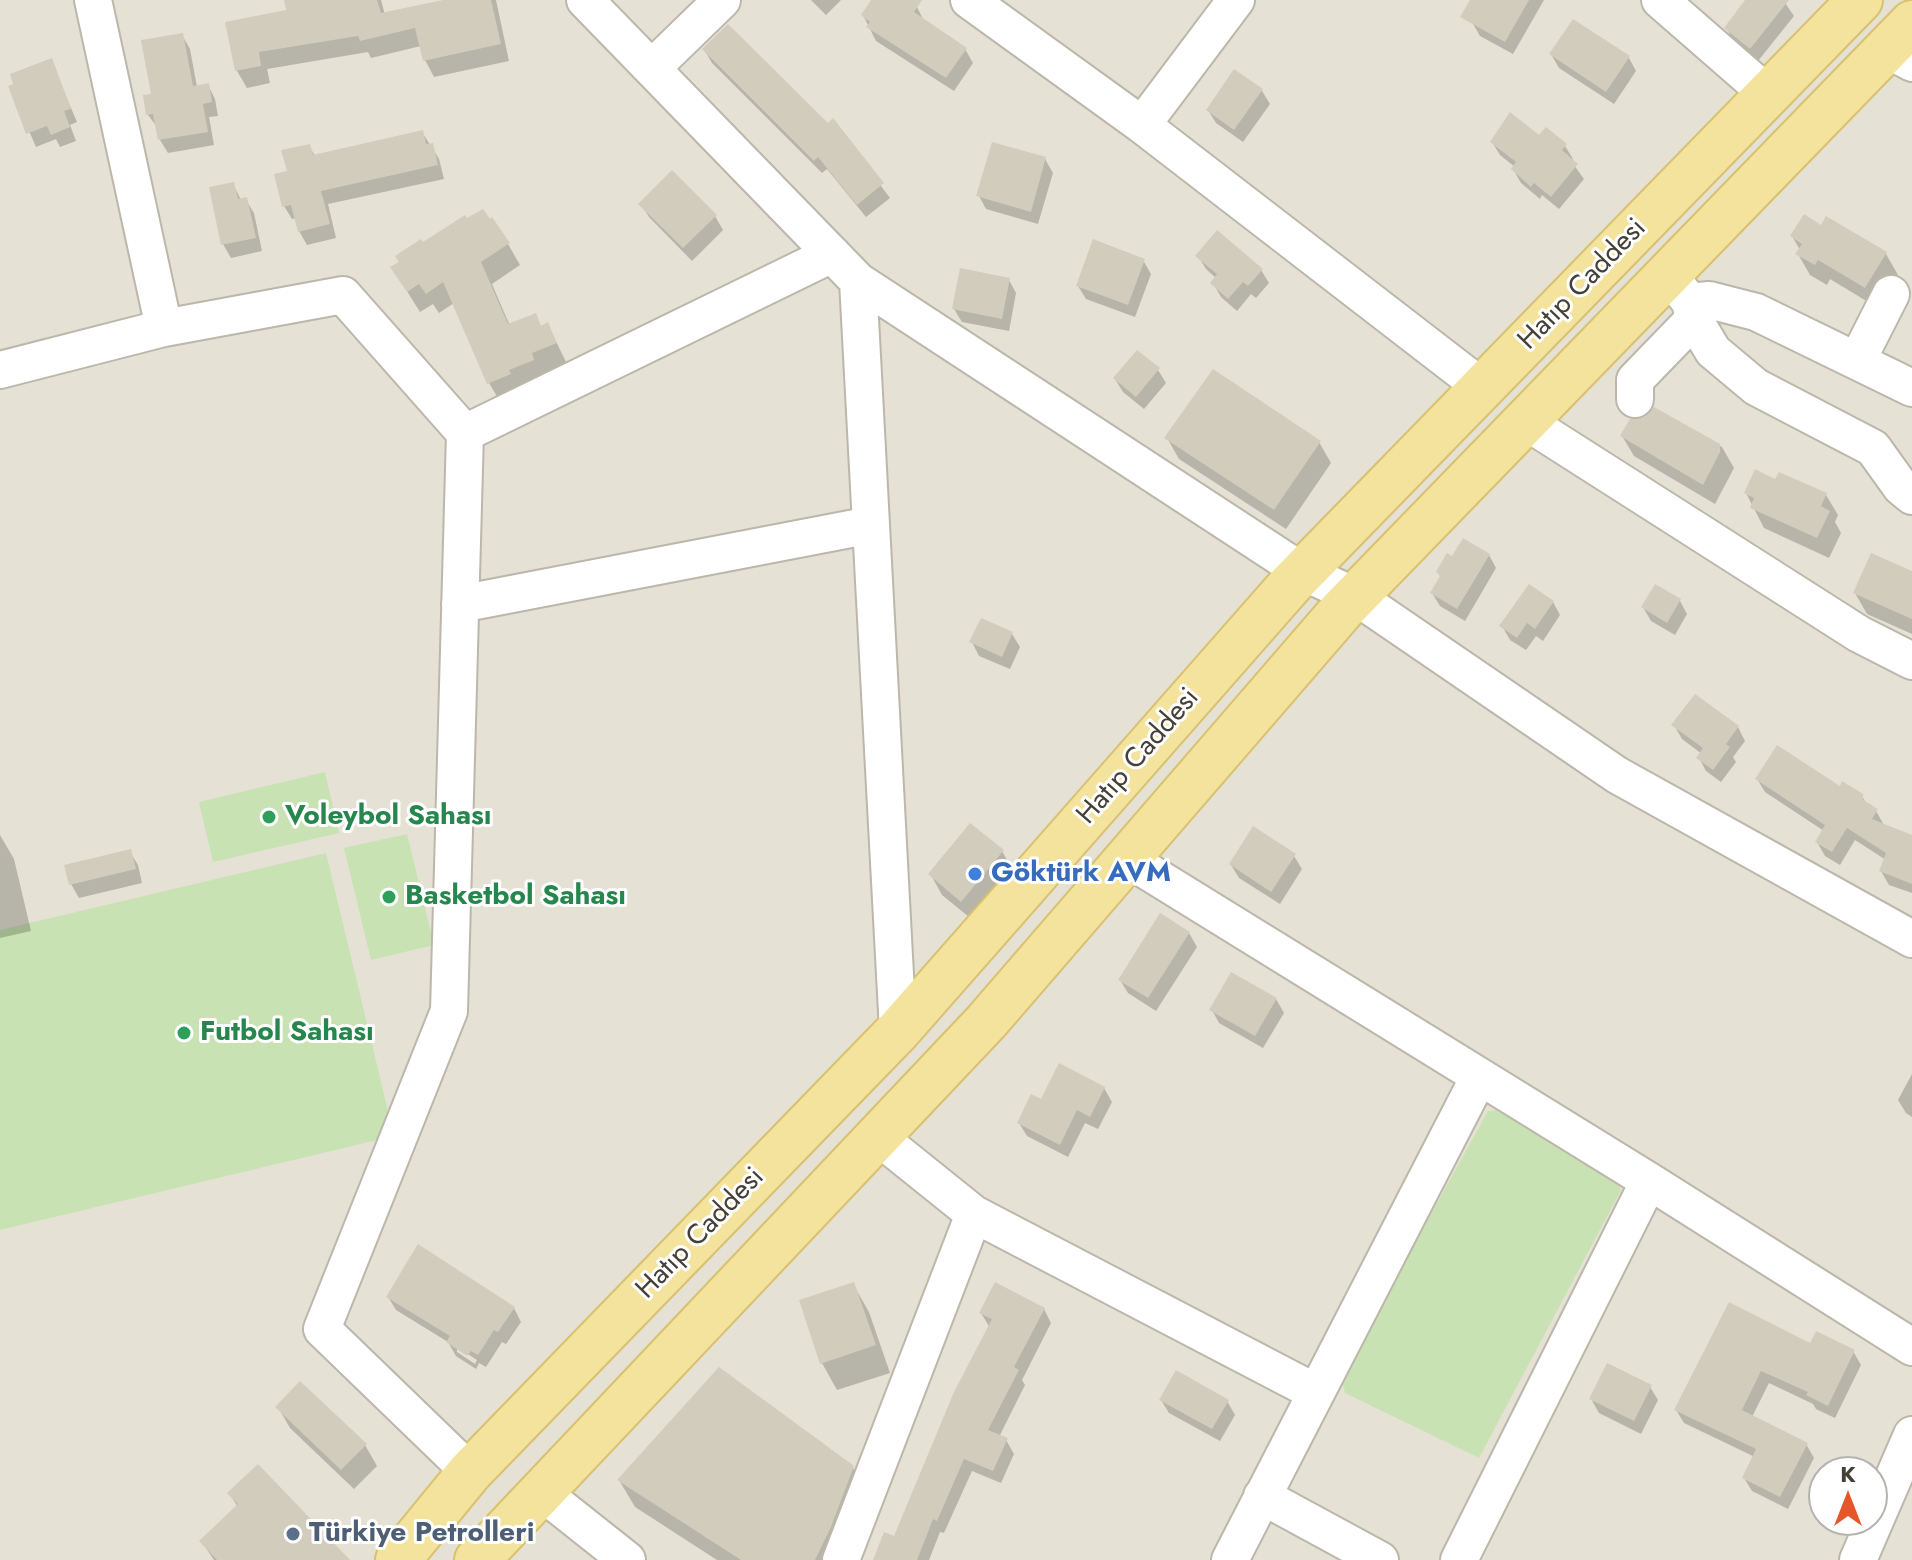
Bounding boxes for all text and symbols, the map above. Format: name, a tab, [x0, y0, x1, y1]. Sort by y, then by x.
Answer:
street label: Hatıp Caddesi	[1512, 212, 1654, 358]
street label: Hatıp Caddesi	[1071, 682, 1207, 832]
place label: Voleybol Sahası	[285, 800, 491, 834]
marker: Voleybol Sahası	[260, 808, 278, 826]
place label: Göktürk AVM	[991, 857, 1171, 891]
marker: Göktürk AVM	[966, 865, 984, 883]
place label: Basketbol Sahası	[405, 880, 626, 914]
marker: Basketbol Sahası	[380, 888, 398, 906]
place label: Futbol Sahası	[200, 1016, 374, 1050]
marker: Futbol Sahası	[175, 1024, 193, 1042]
street label: Hatıp Caddesi	[630, 1161, 772, 1307]
north arrow	[1808, 1456, 1888, 1536]
text: K	[1840, 1458, 1856, 1490]
place label: Türkiye Petrolleri	[309, 1517, 534, 1551]
marker: Türkiye Petrolleri	[284, 1525, 302, 1543]

